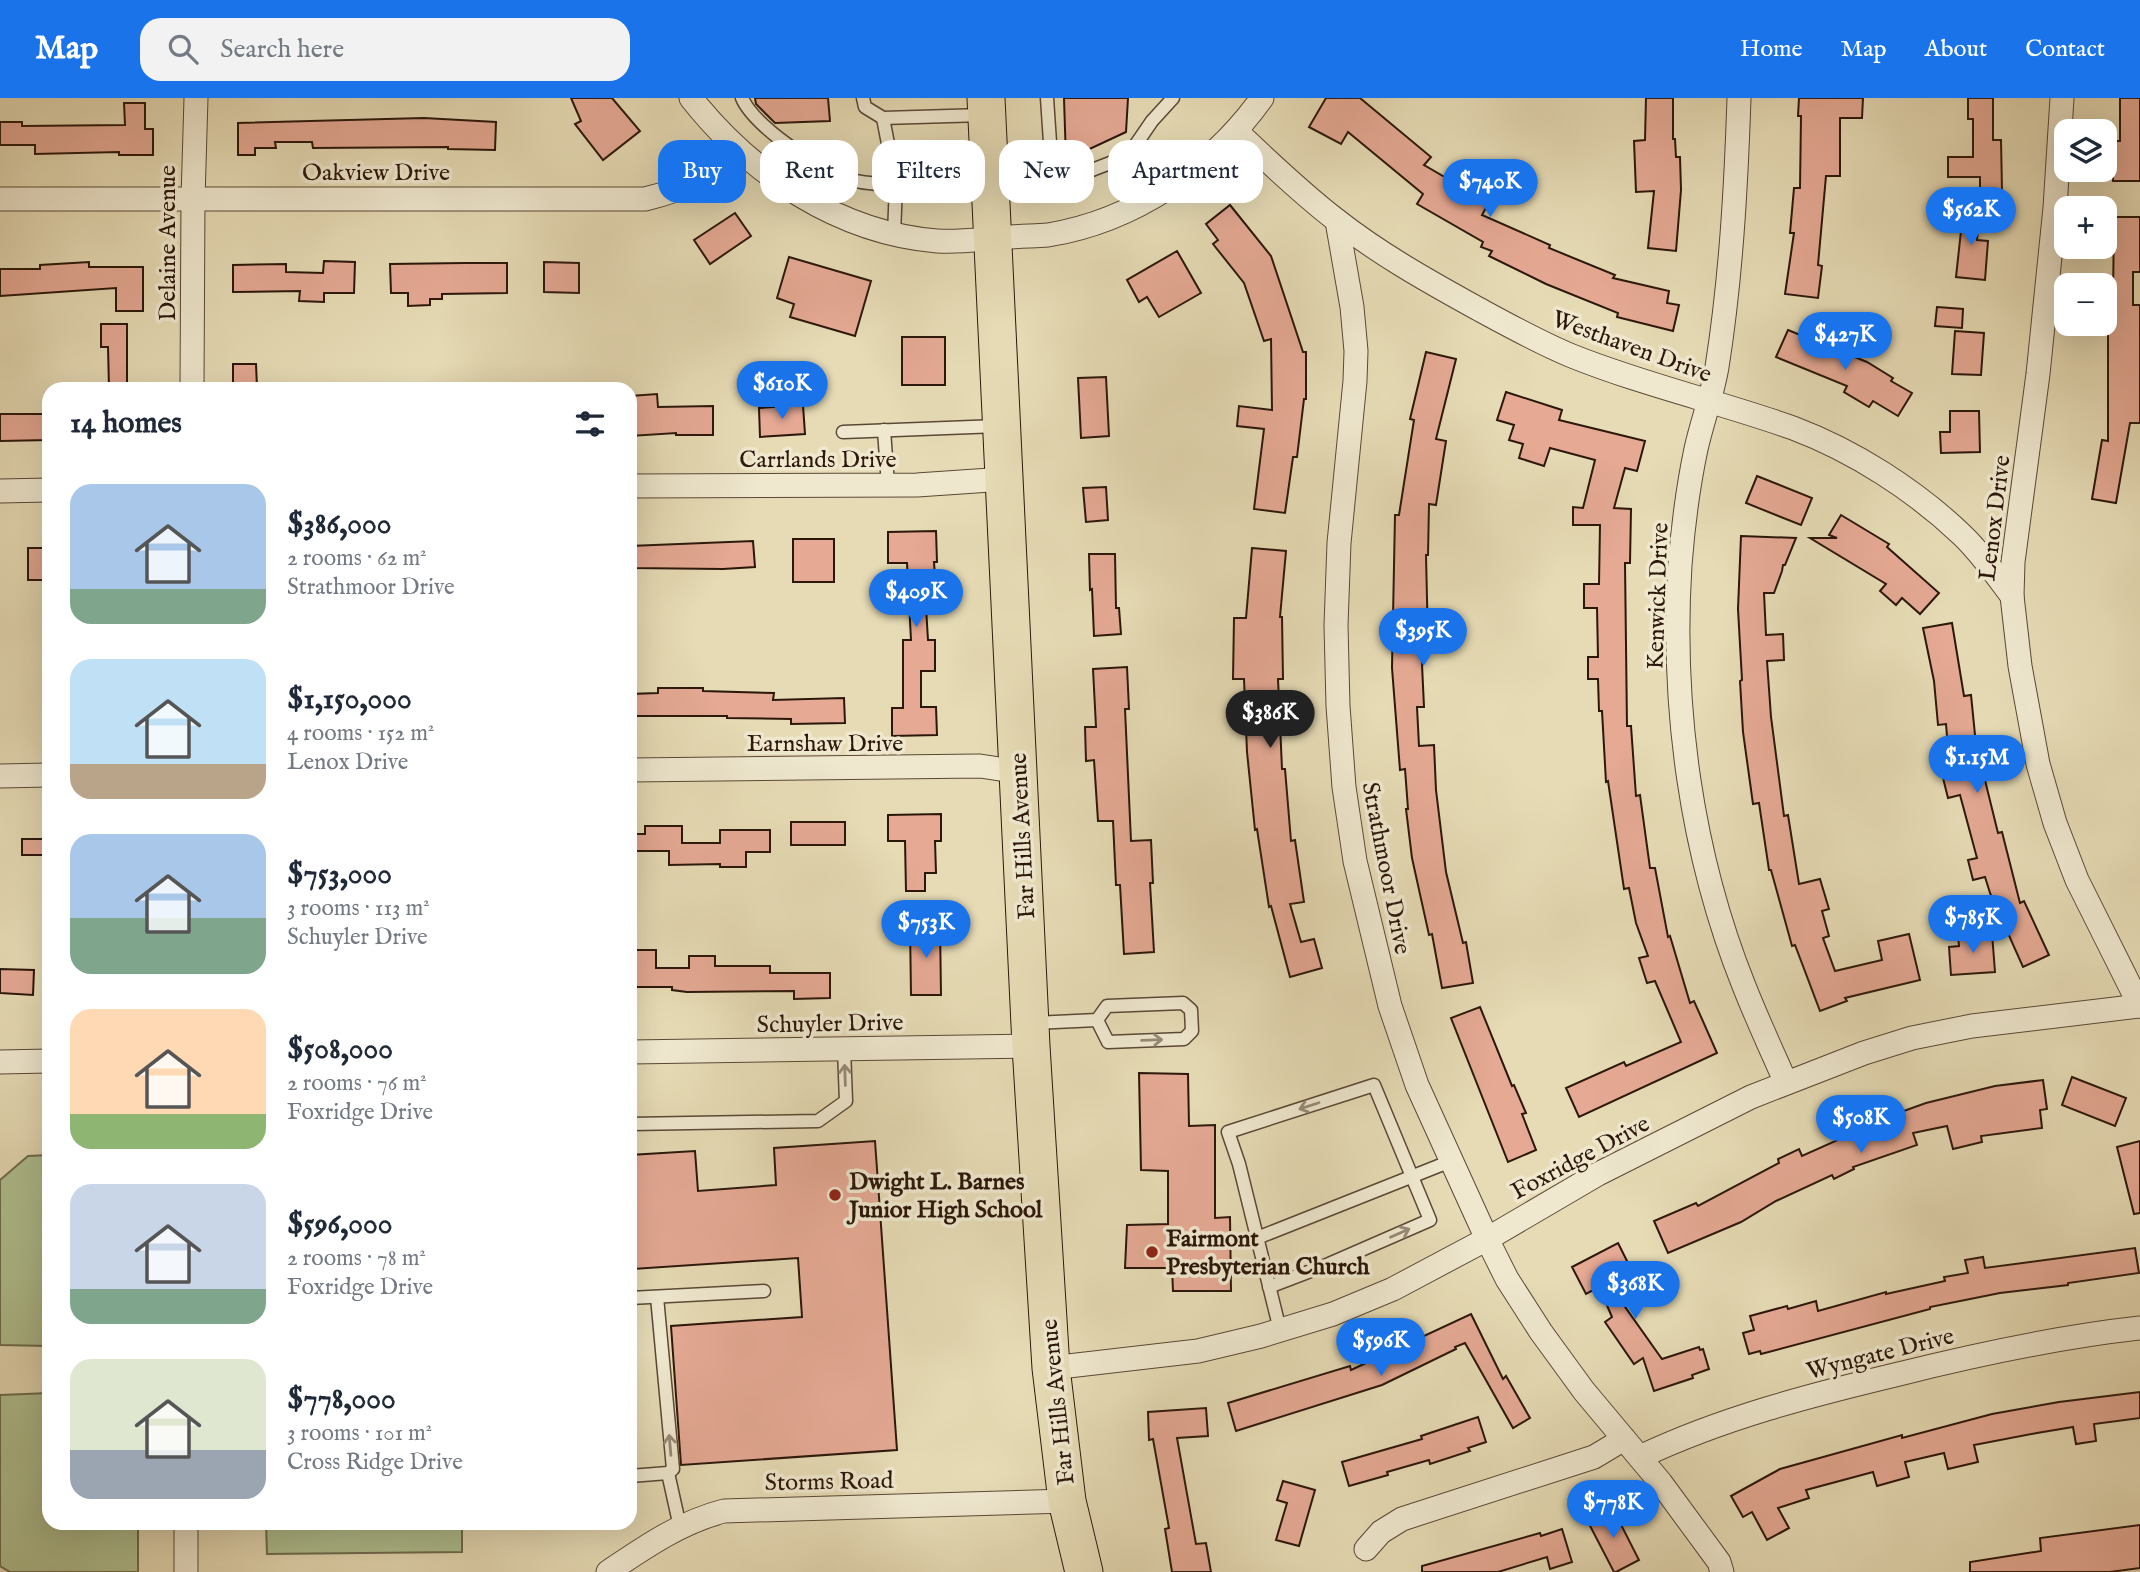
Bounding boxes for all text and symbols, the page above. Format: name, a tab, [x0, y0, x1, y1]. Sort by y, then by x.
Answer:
search box	[140, 18, 630, 81]
text: Map	[35, 28, 98, 70]
icon: search	[164, 30, 202, 68]
text: Search here	[220, 33, 344, 66]
text: Home	[1740, 34, 1803, 65]
text: Map	[1841, 34, 1887, 65]
text: About	[1925, 34, 1987, 65]
text: Contact	[2025, 34, 2105, 65]
map controls	[2054, 119, 2117, 336]
button: layers	[2054, 119, 2117, 182]
chip: Buy	[658, 140, 746, 203]
chip: Rent	[760, 140, 858, 203]
chip: Filters	[872, 140, 985, 203]
chip: New	[999, 140, 1094, 203]
chip: Apartment	[1108, 140, 1263, 203]
street label: Oakview Drive	[302, 158, 450, 189]
pin: $740K	[1441, 159, 1539, 219]
street label: Delaine Avenue	[153, 165, 184, 321]
text: $740K	[1459, 167, 1521, 196]
pin: $562K	[1922, 188, 2020, 247]
text: $562K	[1942, 195, 2000, 224]
button: +	[2054, 196, 2117, 259]
button: −	[2054, 273, 2117, 336]
street label: Westhaven Drive	[1547, 304, 1716, 391]
pin: $427K	[1796, 313, 1894, 372]
text: $427K	[1814, 320, 1876, 349]
pin: $610K	[733, 362, 831, 421]
text: $610K	[753, 369, 811, 398]
text: 14 homes	[70, 405, 182, 443]
icon: filters	[571, 405, 609, 443]
street label: Carrlands Drive	[739, 445, 897, 476]
street label: Lenox Drive	[1972, 453, 2019, 583]
text: $386,000	[287, 506, 391, 544]
icon: home	[126, 512, 210, 596]
street label: Kenwick Drive	[1640, 522, 1677, 670]
text: 2 rooms · 62 m²	[287, 544, 427, 573]
pin: $409K	[867, 570, 965, 629]
text: Strathmoor Drive	[287, 573, 455, 602]
text: $409K	[885, 577, 947, 606]
pin: $395K	[1374, 608, 1472, 668]
text: $395K	[1395, 616, 1451, 645]
text: $1,150,000	[287, 681, 412, 719]
icon: home	[126, 687, 210, 771]
pin: $386K	[1221, 690, 1319, 750]
text: $386K	[1242, 698, 1298, 727]
text: 4 rooms · 152 m²	[287, 719, 434, 748]
street label: Earnshaw Drive	[747, 729, 903, 760]
pin: $1.15M	[1920, 736, 2034, 795]
text: $1.15M	[1945, 743, 2009, 772]
text: Lenox Drive	[287, 748, 408, 777]
street label: Far Hills Avenue	[1004, 752, 1043, 920]
street label: Strathmoor Drive	[1354, 779, 1417, 957]
text: $753,000	[287, 856, 392, 894]
icon: home	[126, 862, 210, 946]
text: 3 rooms · 113 m²	[287, 894, 430, 923]
pin: $785K	[1924, 896, 2022, 955]
pin: $753K	[877, 900, 975, 960]
text: $785K	[1944, 903, 2002, 932]
text: $753K	[897, 908, 955, 937]
text: Schuyler Drive	[287, 923, 428, 952]
street label: Schuyler Drive	[756, 1008, 904, 1041]
text: $508,000	[287, 1031, 393, 1069]
one-way arrow	[1140, 1034, 1163, 1047]
icon: home	[126, 1037, 210, 1121]
one-way arrow	[838, 1064, 852, 1087]
text: 2 rooms · 76 m²	[287, 1069, 427, 1098]
pin: $508K	[1812, 1096, 1910, 1155]
text: Foxridge Drive	[287, 1098, 433, 1127]
one-way arrow	[1298, 1101, 1320, 1113]
text: $508K	[1832, 1103, 1890, 1132]
street label: Foxridge Drive	[1506, 1109, 1655, 1208]
place label: Dwight L. Barnes Junior High School	[846, 1167, 1043, 1226]
marker: Dwight L. Barnes Junior High School	[827, 1187, 843, 1203]
text: $596,000	[287, 1206, 392, 1244]
icon: home	[126, 1212, 210, 1296]
place label: Fairmont Presbyterian Church	[1166, 1224, 1370, 1283]
one-way arrow	[1389, 1226, 1410, 1239]
text: 2 rooms · 78 m²	[287, 1244, 426, 1273]
marker: Fairmont Presbyterian Church	[1144, 1244, 1160, 1260]
pin: $368K	[1586, 1262, 1684, 1321]
text: $368K	[1607, 1269, 1663, 1298]
text: Foxridge Drive	[287, 1273, 433, 1302]
street label: Far Hills Avenue	[1034, 1317, 1083, 1486]
pin: $596K	[1332, 1318, 1430, 1378]
street label: Wyngate Drive	[1803, 1321, 1957, 1388]
text: $596K	[1352, 1326, 1410, 1355]
text: $778,000	[287, 1381, 396, 1419]
icon: home	[126, 1387, 210, 1471]
text: 3 rooms · 101 m²	[287, 1419, 432, 1448]
one-way arrow	[664, 1434, 677, 1457]
text: Cross Ridge Drive	[287, 1448, 463, 1477]
street label: Storms Road	[764, 1466, 894, 1499]
pin: $778K	[1564, 1480, 1662, 1540]
text: $778K	[1583, 1488, 1643, 1517]

